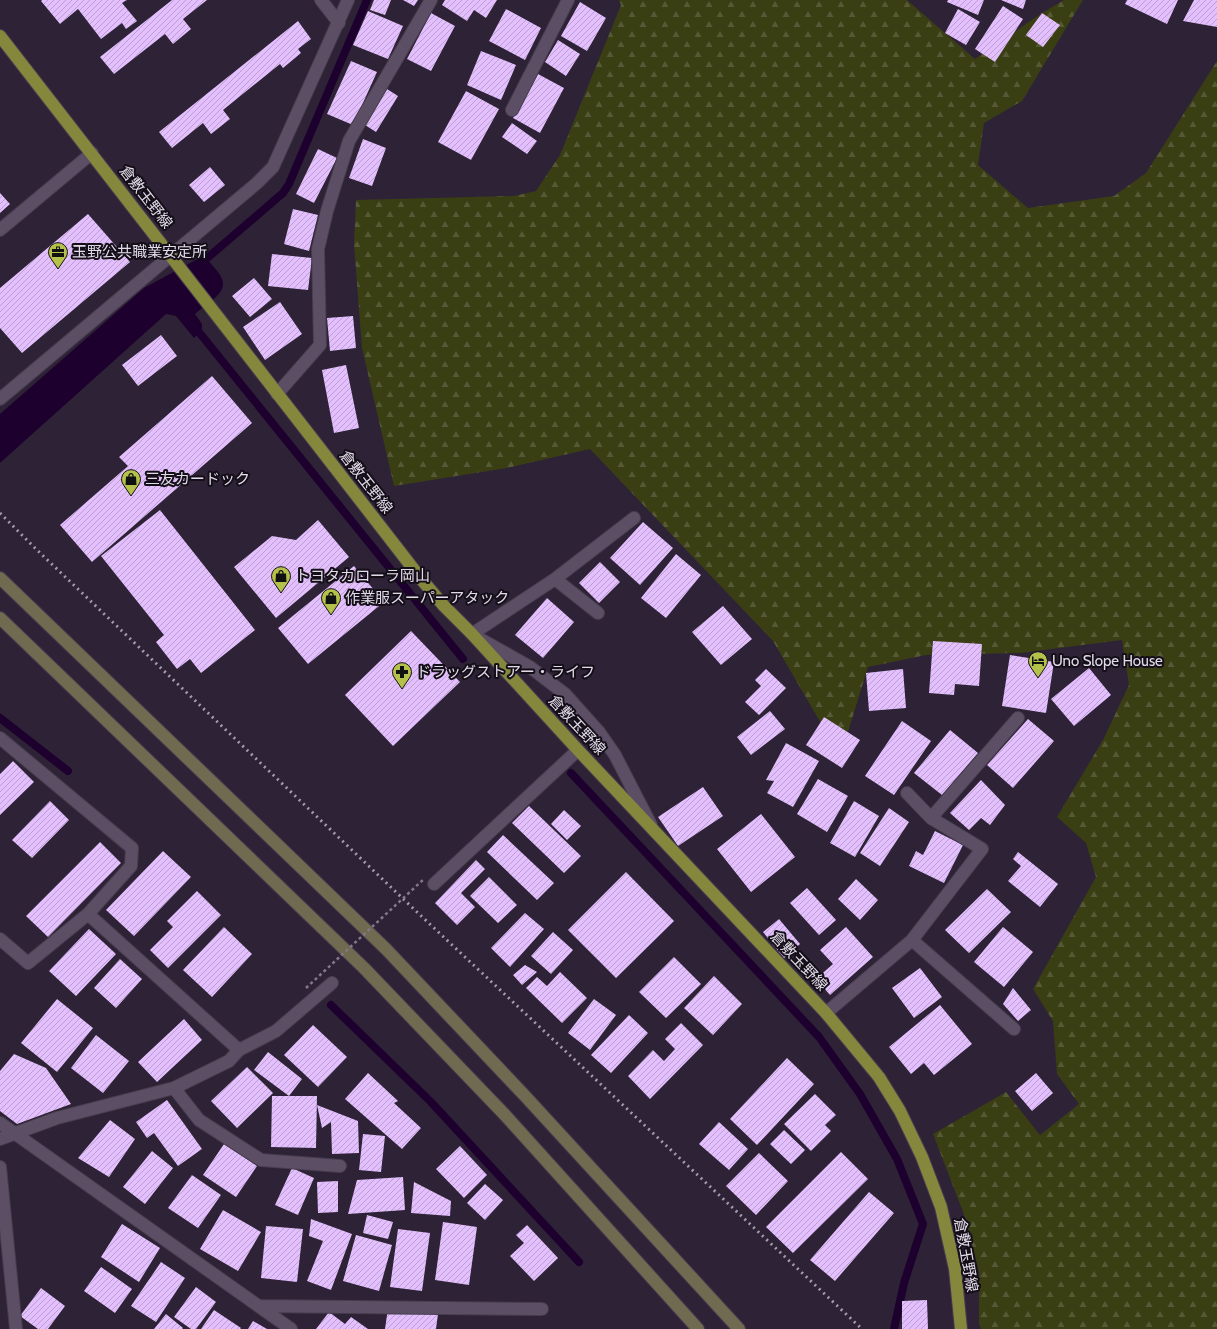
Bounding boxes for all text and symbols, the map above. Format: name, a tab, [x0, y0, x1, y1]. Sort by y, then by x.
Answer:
street label: 倉敷玉野線	[116, 162, 176, 232]
office icon: 玉野公共職業安定所	[47, 241, 69, 269]
place label: 玉野公共職業安定所	[72, 243, 207, 261]
street label: 倉敷玉野線	[336, 447, 396, 517]
shop icon: 三友カードック	[120, 468, 142, 496]
place label: 三友カードック	[145, 470, 250, 488]
shop icon: トヨタカローラ岡山	[270, 565, 292, 593]
place label: トヨタカローラ岡山	[295, 567, 430, 585]
shop icon: 作業服スーパーアタック	[320, 587, 342, 615]
place label: 作業服スーパーアタック	[345, 589, 509, 607]
hotel icon: Uno Slope House	[1027, 650, 1049, 678]
place label: Uno Slope House	[1052, 652, 1163, 670]
pharmacy icon: ドラッグストアー・ライフ	[391, 661, 413, 689]
place label: ドラッグストアー・ライフ	[416, 663, 595, 681]
street label: 倉敷玉野線	[545, 691, 609, 759]
street label: 倉敷玉野線	[767, 927, 831, 995]
street label: 倉敷玉野線	[951, 1216, 981, 1294]

